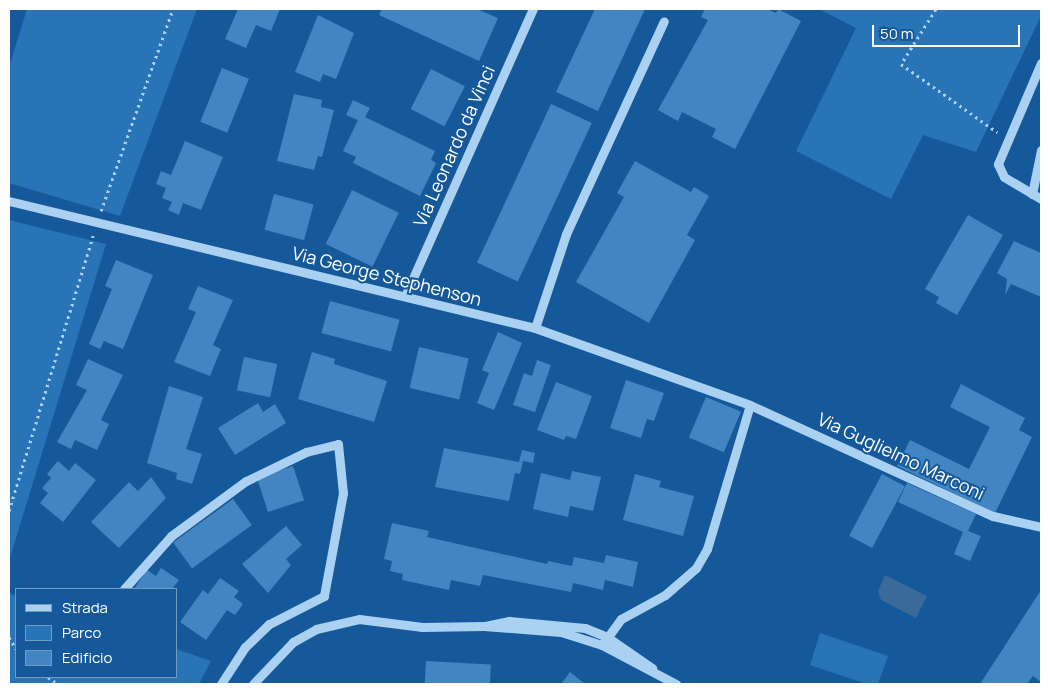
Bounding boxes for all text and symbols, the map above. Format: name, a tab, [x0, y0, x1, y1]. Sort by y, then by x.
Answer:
scale bar	[875, 15, 1022, 47]
text: 50 m	[880, 23, 914, 44]
street label: Via Leonardo da Vinci	[409, 62, 499, 230]
street label: Via George Stephenson	[290, 242, 484, 310]
street label: Via Guglielmo Marconi	[814, 408, 988, 504]
legend	[15, 588, 178, 678]
text: Strada	[62, 597, 108, 618]
text: Parco	[62, 622, 101, 643]
text: Edificio	[62, 647, 112, 668]

